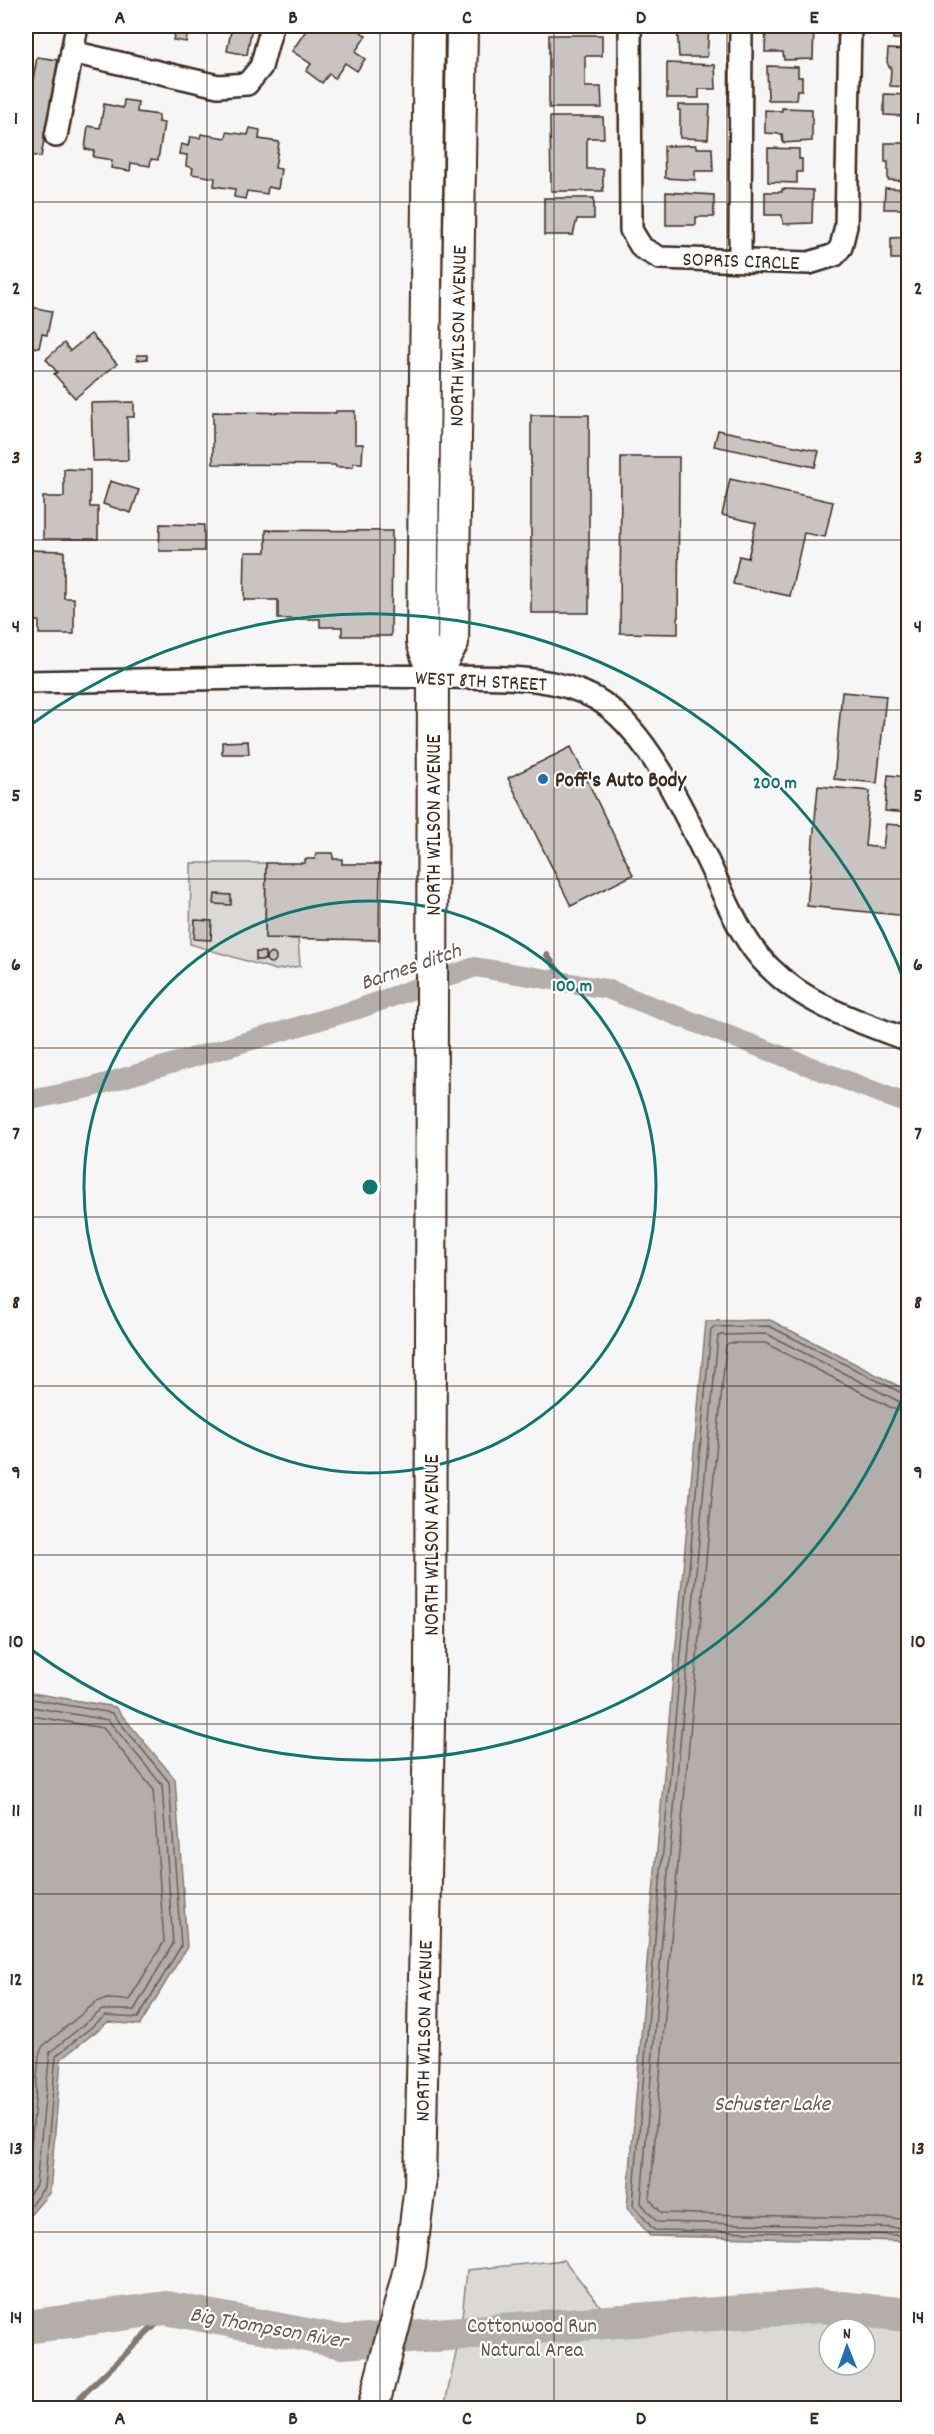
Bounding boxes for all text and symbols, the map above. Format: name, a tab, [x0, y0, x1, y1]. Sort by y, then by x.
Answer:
text: A	[115, 5, 126, 33]
text: B	[288, 5, 298, 33]
text: C	[462, 5, 472, 33]
text: D	[636, 5, 647, 33]
text: E	[809, 5, 819, 33]
text: 1	[14, 106, 18, 134]
text: 1	[916, 106, 920, 134]
street label: NORTH WILSON AVENUE	[443, 245, 477, 427]
street label: SOPRIS CIRCLE	[682, 246, 800, 280]
text: 2	[12, 276, 20, 304]
text: 2	[914, 276, 922, 304]
text: 3	[12, 445, 20, 473]
text: 3	[914, 445, 922, 473]
text: 4	[12, 614, 20, 642]
text: 4	[914, 614, 922, 642]
street label: WEST 8TH STREET	[414, 665, 548, 701]
street label: NORTH WILSON AVENUE	[421, 734, 451, 916]
place label: Poff's Auto Body	[555, 767, 687, 797]
marker: Poff's Auto Body	[536, 772, 550, 786]
text: 200 m	[753, 772, 797, 797]
text: 5	[11, 783, 21, 811]
text: 5	[913, 783, 923, 811]
water label: Barnes ditch	[357, 936, 466, 1000]
text: 6	[11, 952, 21, 980]
text: 6	[913, 952, 923, 980]
text: 100 m	[552, 975, 592, 1000]
text: 7	[12, 1121, 20, 1149]
text: 7	[914, 1121, 922, 1149]
centre of rings	[360, 1177, 380, 1197]
text: 8	[12, 1290, 20, 1318]
text: 8	[914, 1290, 922, 1318]
street label: NORTH WILSON AVENUE	[419, 1454, 449, 1636]
text: 9	[11, 1460, 21, 1488]
text: 9	[913, 1460, 923, 1488]
text: 10	[8, 1629, 24, 1657]
text: 10	[910, 1629, 926, 1657]
text: 11	[12, 1798, 20, 1826]
text: 11	[914, 1798, 922, 1826]
street label: NORTH WILSON AVENUE	[409, 1940, 443, 2122]
text: 12	[9, 1967, 23, 1995]
text: 12	[911, 1967, 925, 1995]
water label: Schuster Lake	[714, 2090, 832, 2121]
text: 13	[9, 2136, 23, 2164]
text: 13	[911, 2136, 925, 2164]
water label: Big Thompson River	[187, 2300, 352, 2359]
text: 14	[10, 2305, 22, 2333]
text: 14	[912, 2305, 924, 2333]
park label: Cottonwood Run Natural Area	[467, 2313, 597, 2367]
north arrow	[817, 2317, 877, 2377]
text: N	[843, 2323, 851, 2346]
text: A	[115, 2406, 126, 2434]
text: B	[288, 2406, 298, 2434]
text: C	[462, 2406, 472, 2434]
text: D	[636, 2406, 647, 2434]
text: E	[809, 2406, 819, 2434]

